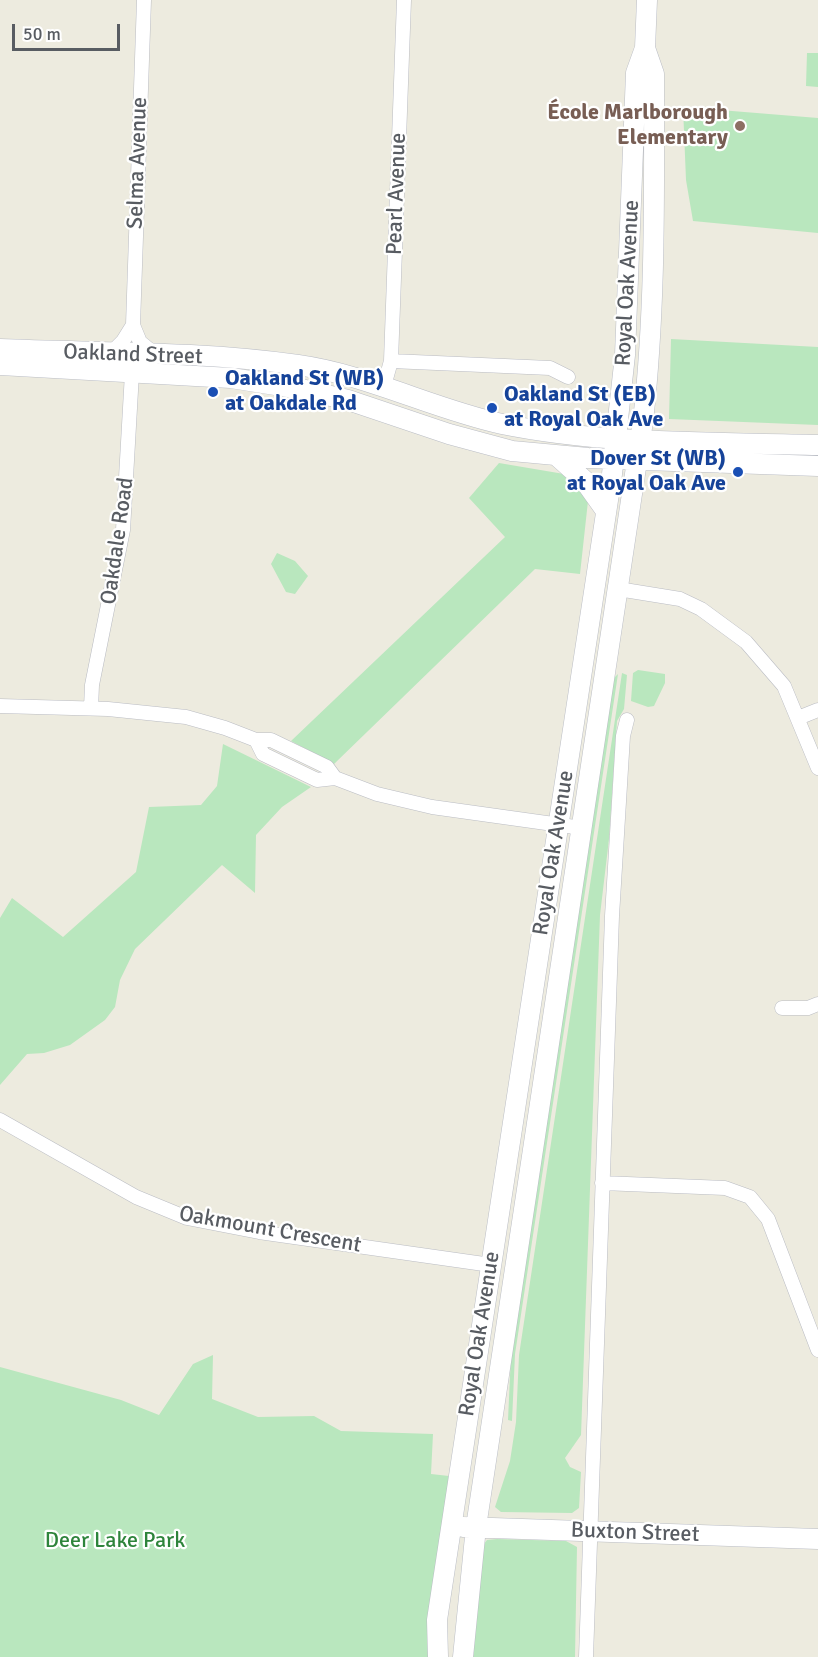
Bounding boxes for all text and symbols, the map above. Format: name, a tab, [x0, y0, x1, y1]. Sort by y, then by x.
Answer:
scale bar	[15, 12, 123, 50]
text: 50 m	[23, 23, 61, 45]
street label: Selma Avenue	[123, 97, 153, 229]
place label: École Marlborough Elementary	[547, 100, 728, 152]
marker: École Marlborough Elementary	[733, 119, 747, 133]
street label: Pearl Avenue	[382, 132, 412, 256]
street label: Royal Oak Avenue	[610, 199, 646, 367]
street label: Oakland Street	[63, 339, 203, 371]
place label: Oakland St (WB) at Oakdale Rd	[225, 366, 384, 418]
place label: Oakland St (EB) at Royal Oak Ave	[504, 382, 663, 434]
marker: Oakland St (WB) at Oakdale Rd	[206, 385, 220, 399]
marker: Oakland St (EB) at Royal Oak Ave	[485, 401, 499, 415]
place label: Dover St (WB) at Royal Oak Ave	[567, 446, 726, 498]
marker: Dover St (WB) at Royal Oak Ave	[731, 465, 745, 479]
street label: Oakdale Road	[96, 476, 140, 606]
street label: Royal Oak Avenue	[528, 769, 580, 937]
street label: Oakmount Crescent	[177, 1201, 363, 1259]
street label: Royal Oak Avenue	[454, 1250, 506, 1418]
street label: Buxton Street	[570, 1518, 700, 1548]
park label: Deer Lake Park	[45, 1528, 185, 1554]

